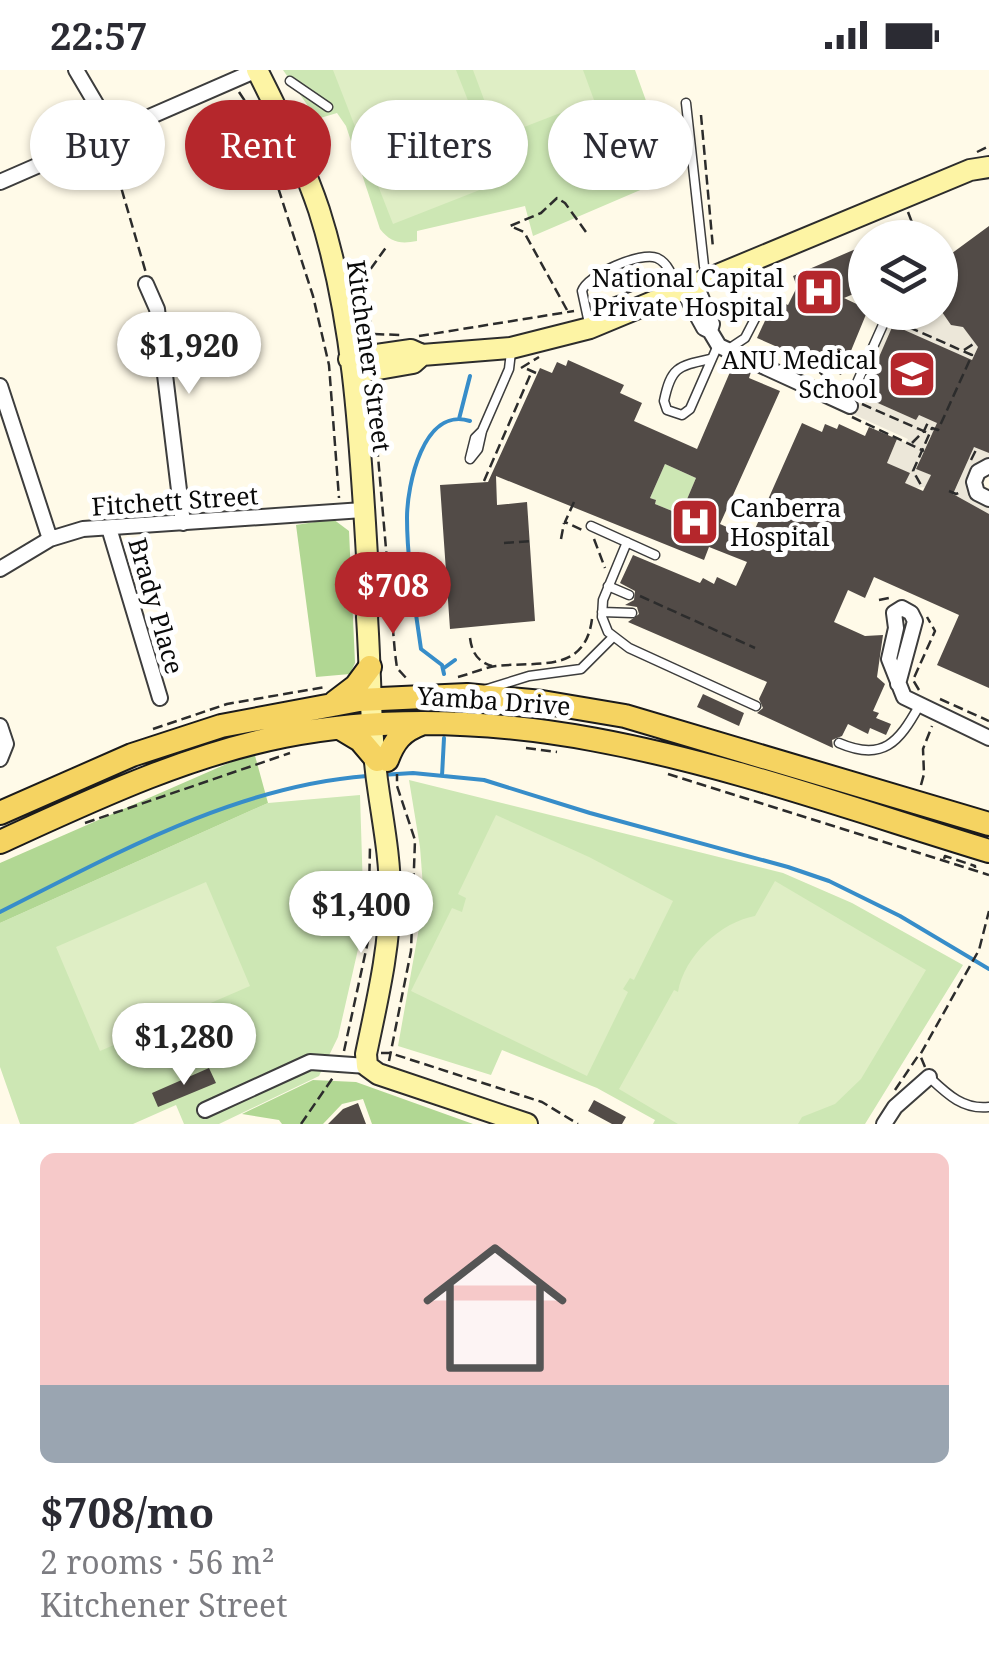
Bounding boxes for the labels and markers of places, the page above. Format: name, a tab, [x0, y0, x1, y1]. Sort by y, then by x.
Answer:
place label: National Capital Private Hospital	[592, 260, 784, 323]
hospital icon: National Capital Private Hospital	[793, 266, 845, 318]
pin: $1,920	[108, 312, 270, 397]
place label: ANU Medical School	[722, 342, 877, 405]
school or university icon: ANU Medical School	[886, 348, 938, 400]
place label: Canberra Hospital	[730, 490, 841, 553]
hospital icon: Canberra Hospital	[669, 496, 721, 548]
pin: $708	[334, 552, 452, 637]
pin: $1,400	[280, 871, 442, 956]
pin: $1,280	[103, 1003, 265, 1088]

